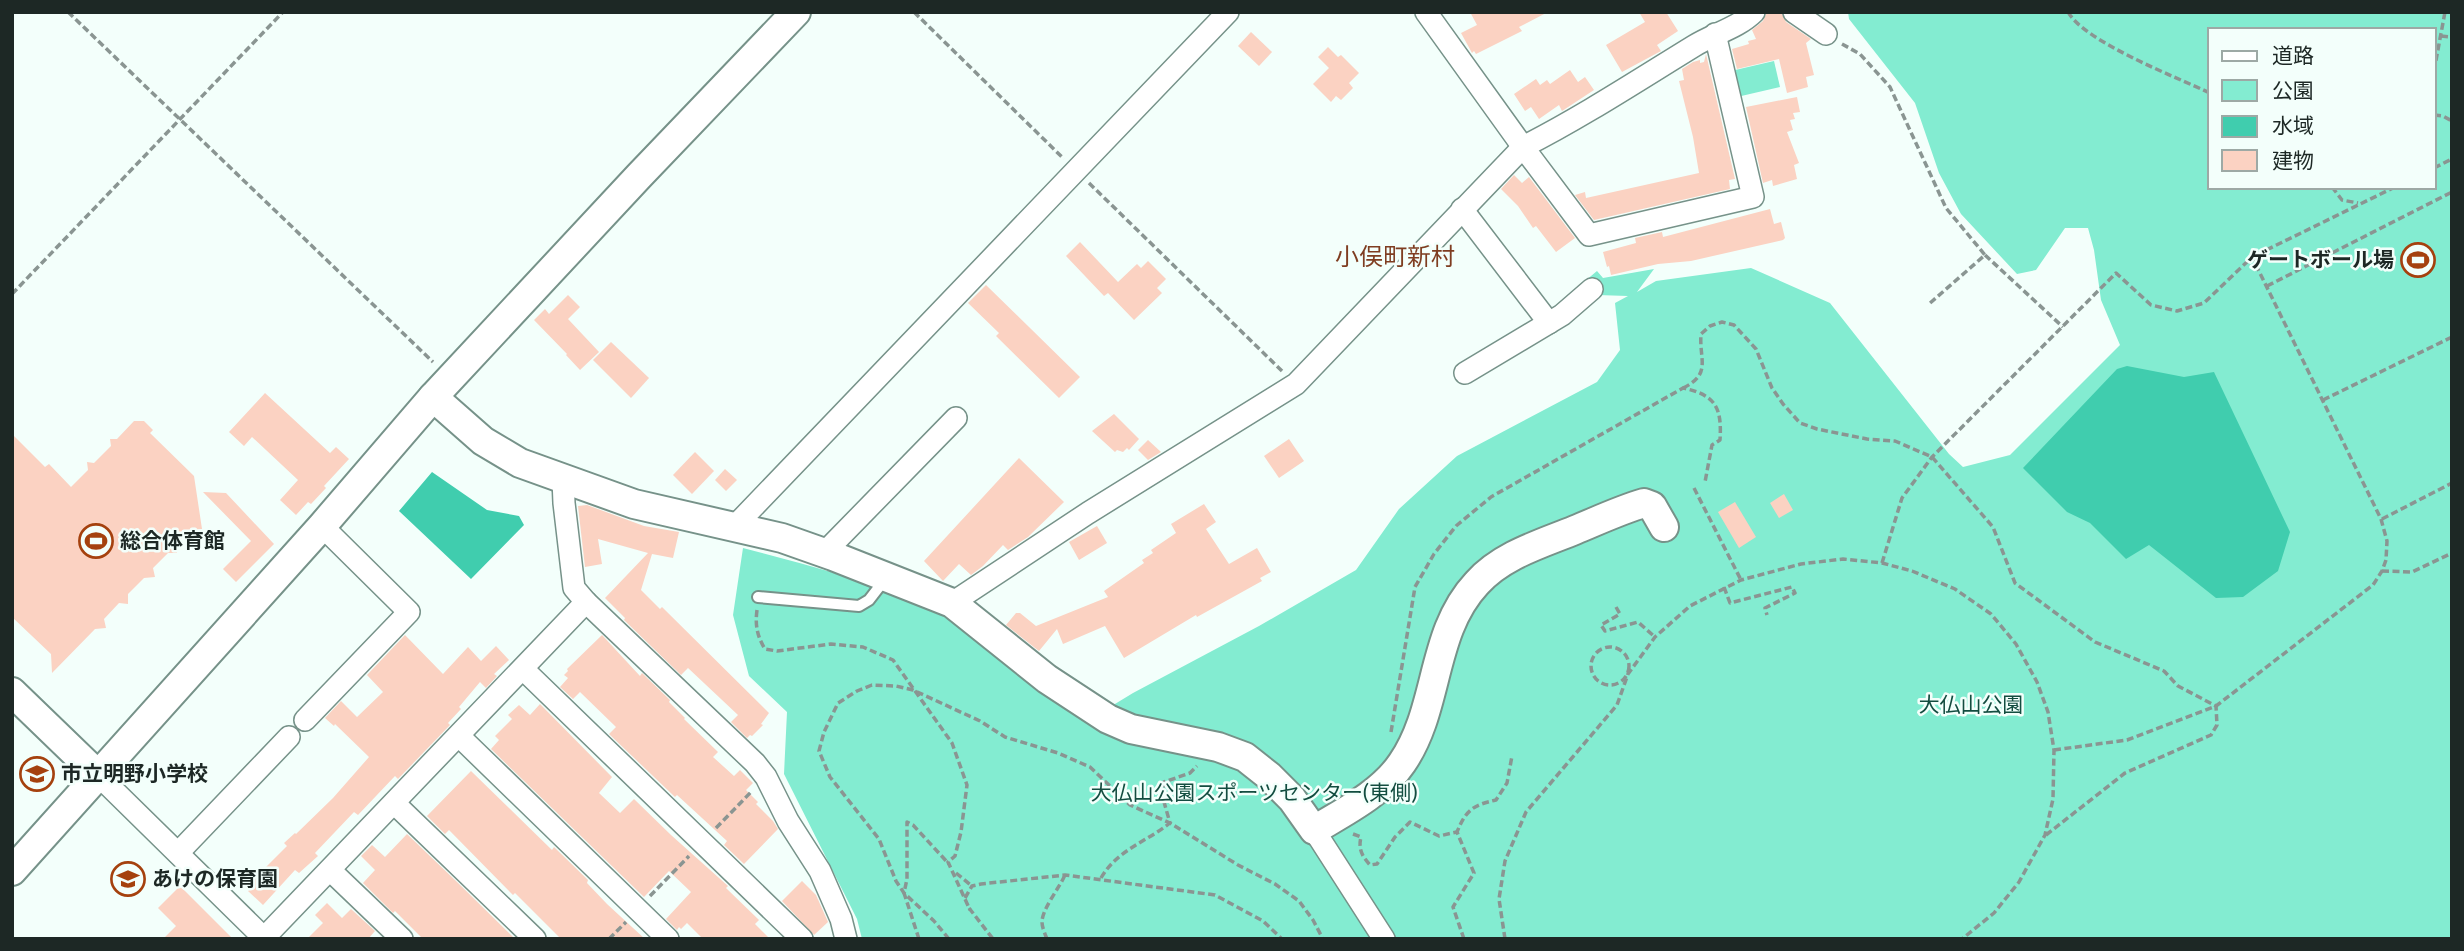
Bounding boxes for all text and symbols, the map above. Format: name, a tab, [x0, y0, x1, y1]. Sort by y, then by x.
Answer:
legend	[2208, 28, 2436, 189]
text: 道路	[2272, 43, 2314, 69]
text: 公園	[2272, 78, 2314, 104]
text: 水域	[2272, 113, 2314, 139]
text: 建物	[2272, 148, 2314, 174]
sports icon: ゲートボール場	[2399, 241, 2437, 279]
district label: 小俣町新村	[1335, 243, 1455, 271]
place label: ゲートボール場	[2247, 247, 2394, 273]
sports icon: 総合体育館	[77, 522, 115, 560]
place label: 総合体育館	[120, 528, 225, 554]
park label: 大仏山公園	[1919, 692, 2024, 718]
school or university icon: 市立明野小学校	[18, 755, 56, 793]
place label: 市立明野小学校	[61, 761, 208, 787]
park label: 大仏山公園スポーツセンター(東側)	[1091, 780, 1417, 806]
school or university icon: あけの保育園	[109, 860, 147, 898]
place label: あけの保育園	[152, 866, 278, 892]

